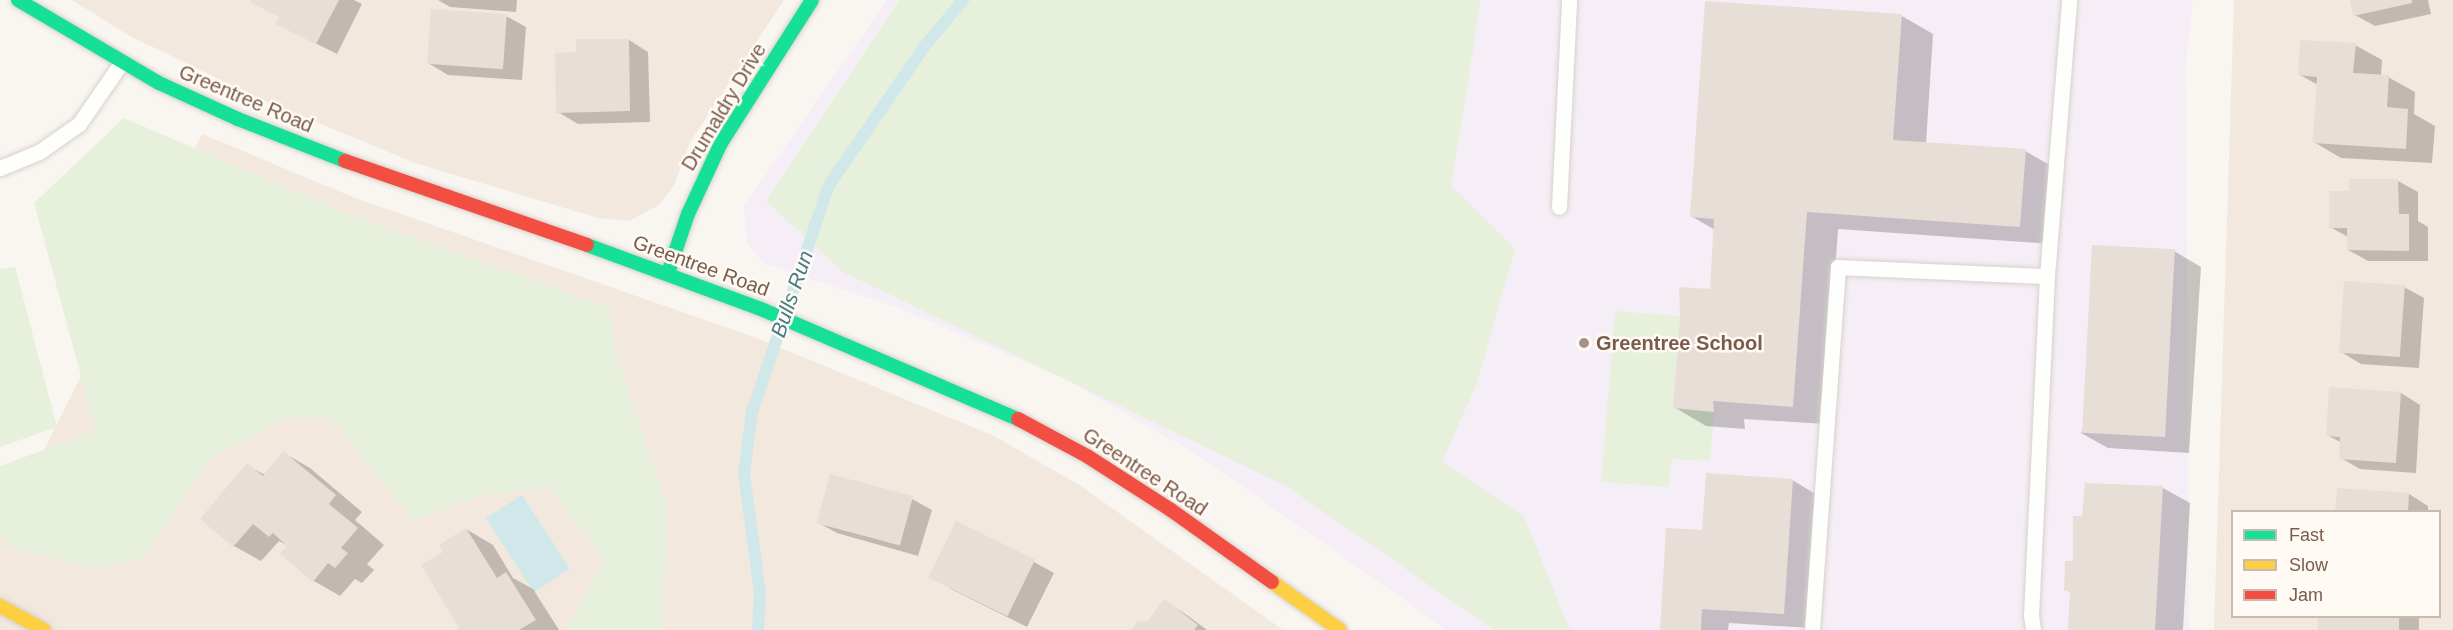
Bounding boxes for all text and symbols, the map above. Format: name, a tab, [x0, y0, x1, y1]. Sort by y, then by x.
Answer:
street label: Drumaldry Drive	[677, 39, 771, 175]
street label: Greentree Road	[175, 60, 317, 138]
street label: Greentree Road	[630, 230, 772, 302]
water label: Bulls Run	[765, 247, 819, 341]
place label: Greentree School	[1596, 331, 1763, 355]
marker: Greentree School	[1577, 336, 1591, 350]
street label: Greentree Road	[1078, 423, 1212, 521]
legend	[2231, 510, 2441, 618]
text: Fast	[2289, 525, 2324, 545]
text: Slow	[2289, 555, 2328, 575]
text: Jam	[2289, 585, 2323, 605]

